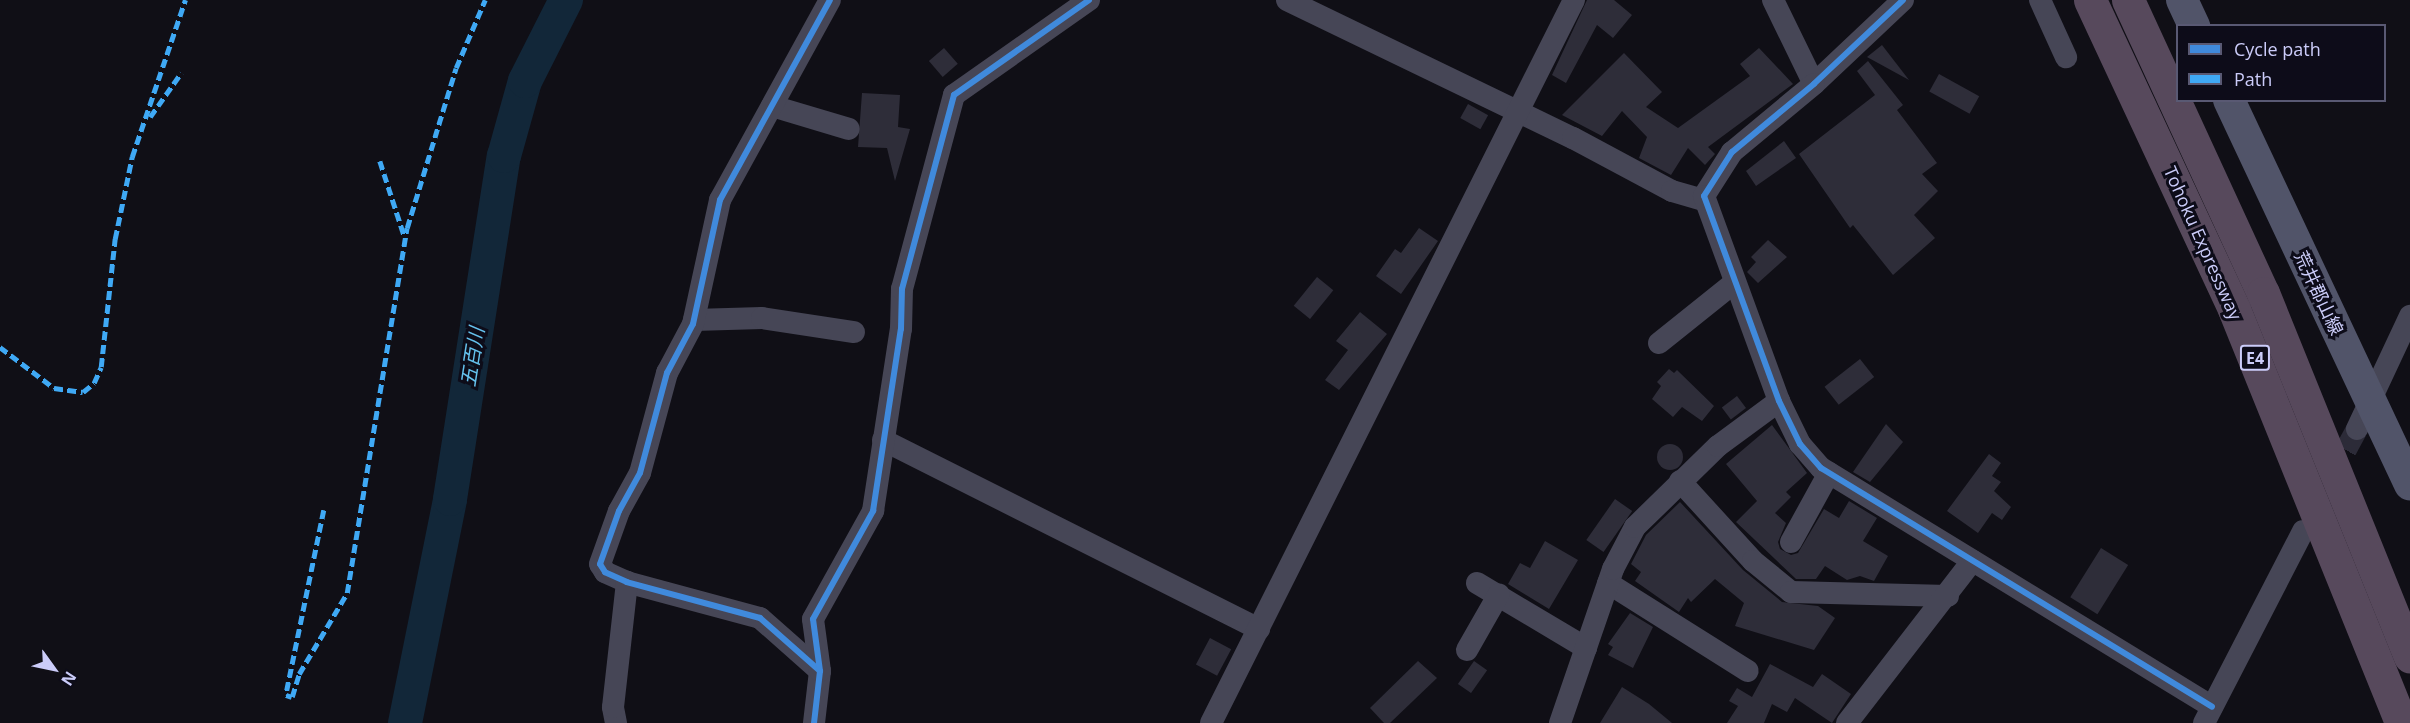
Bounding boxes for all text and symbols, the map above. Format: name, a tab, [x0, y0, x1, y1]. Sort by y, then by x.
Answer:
legend	[2176, 24, 2386, 102]
text: Cycle path	[2234, 37, 2321, 61]
text: Path	[2234, 67, 2272, 91]
street label: Tohoku Expressway	[2159, 163, 2247, 323]
street label: 荒井郡山線	[2290, 248, 2348, 338]
water label: 五百川	[455, 325, 489, 389]
road number: E4	[2238, 345, 2272, 371]
north arrow	[24, 639, 84, 699]
text: N	[56, 667, 82, 690]

